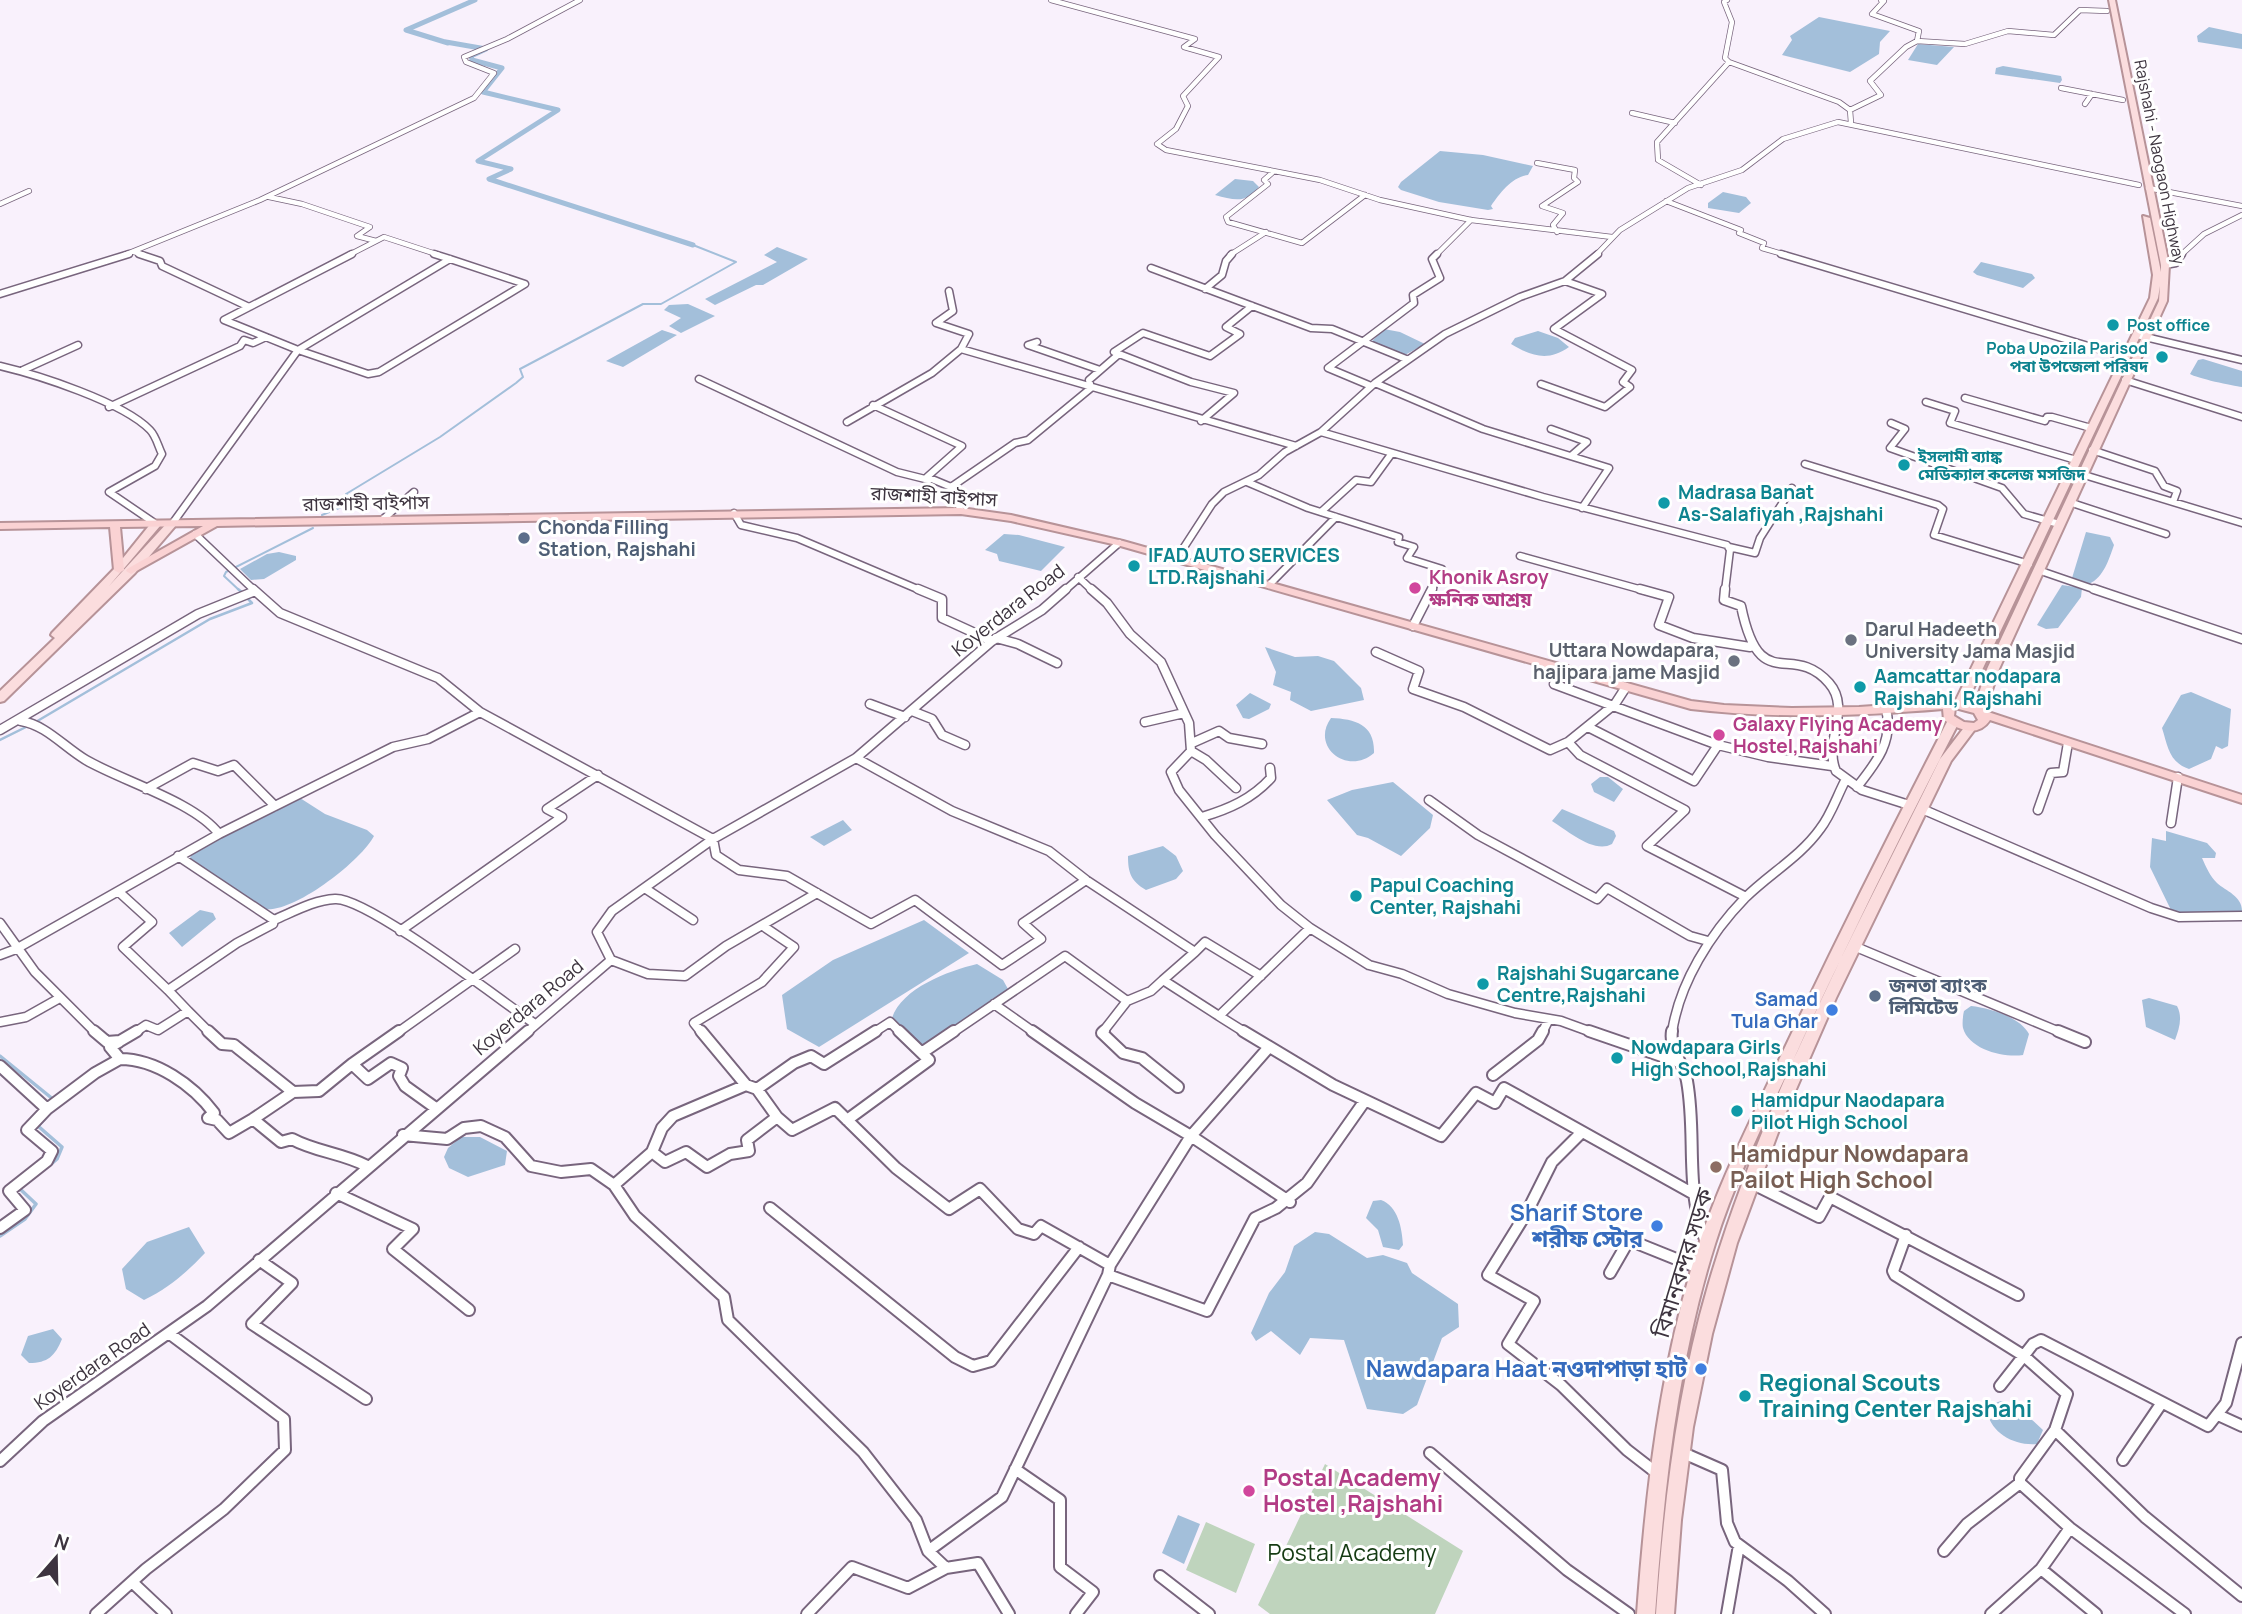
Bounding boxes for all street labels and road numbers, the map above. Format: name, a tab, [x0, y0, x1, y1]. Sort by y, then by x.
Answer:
street label: Rajshahi - Naogaon Highway	[2129, 58, 2191, 267]
street label: রাজশাহী বাইপাস	[869, 480, 999, 512]
street label: রাজশাহী বাইপাস	[301, 489, 431, 517]
street label: Koyerdara Road	[946, 558, 1070, 662]
street label: Koyerdara Road	[467, 953, 589, 1061]
street label: বিমানবন্দর সড়ক	[1644, 1184, 1720, 1342]
street label: Koyerdara Road	[29, 1316, 155, 1416]

